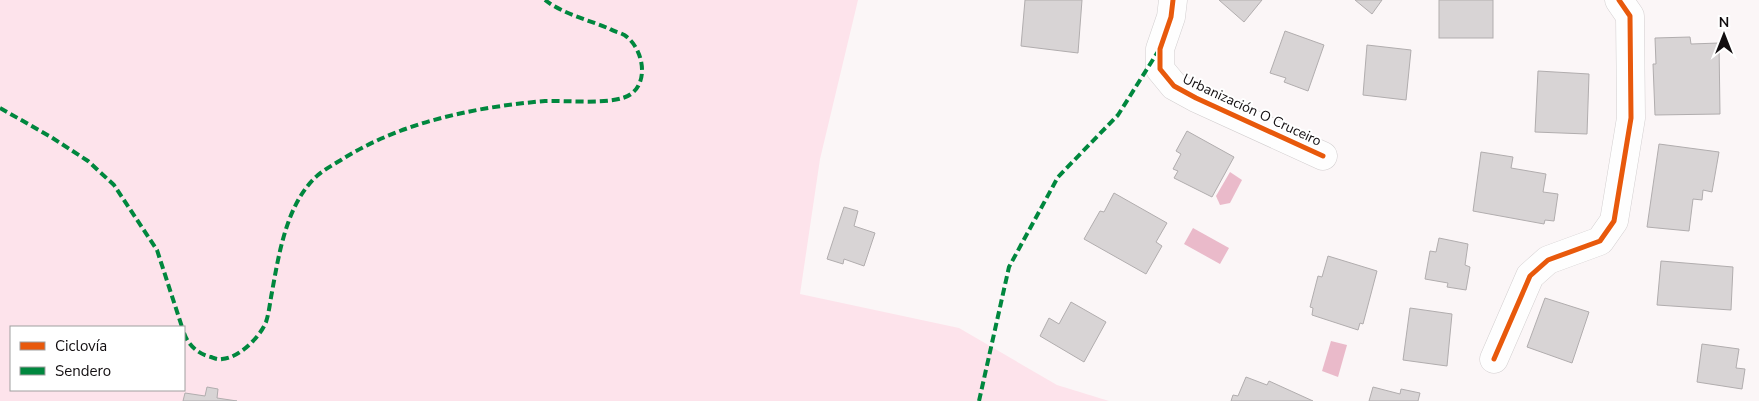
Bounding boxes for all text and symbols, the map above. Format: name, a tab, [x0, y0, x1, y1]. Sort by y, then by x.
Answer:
north arrow	[1699, 10, 1749, 60]
text: N	[1719, 13, 1729, 32]
street label: Urbanización O Cruceiro	[1179, 69, 1325, 151]
legend	[10, 326, 185, 391]
text: Ciclovía	[55, 336, 107, 356]
text: Sendero	[55, 361, 111, 381]

